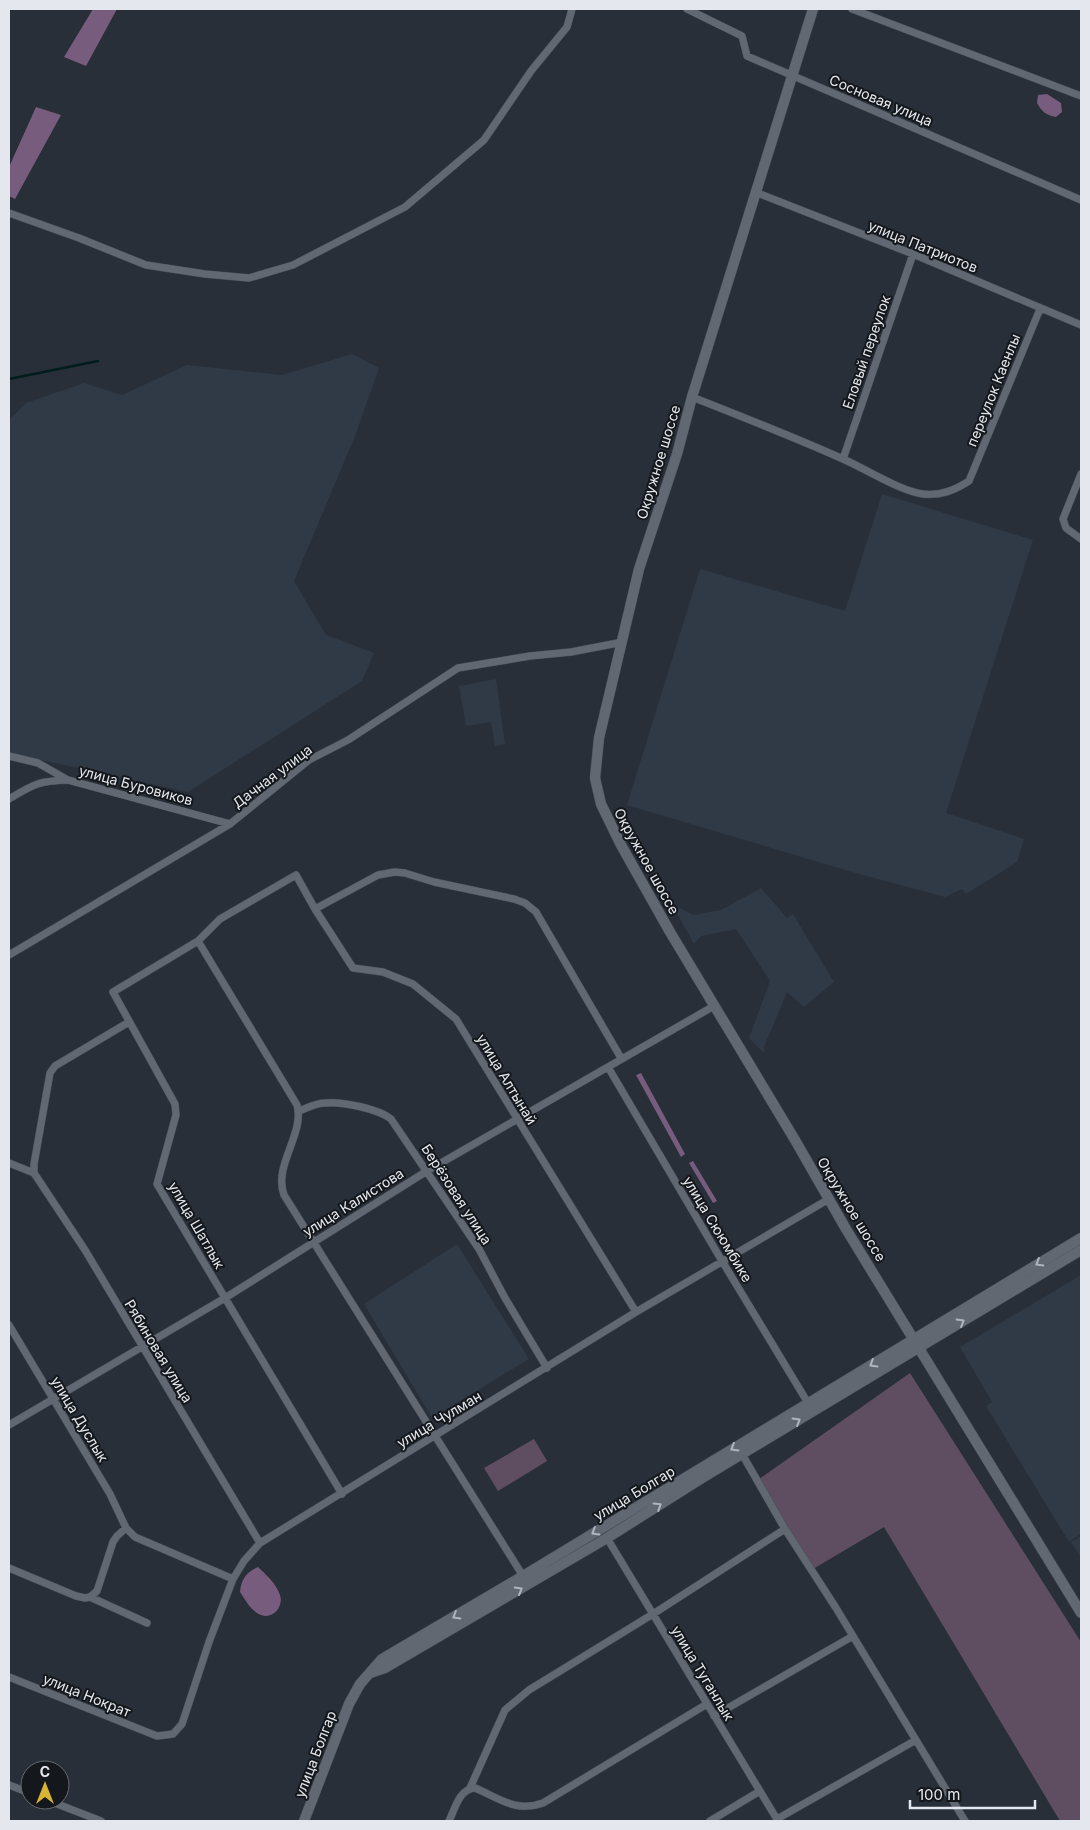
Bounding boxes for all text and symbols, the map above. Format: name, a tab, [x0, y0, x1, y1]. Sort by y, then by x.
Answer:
street label: Сосновая улица	[827, 71, 935, 129]
street label: улица Патриотов	[866, 216, 980, 276]
street label: Еловый переулок	[839, 292, 894, 411]
street label: переулок Каенлы	[963, 331, 1023, 449]
street label: Окружное шоссе	[633, 403, 683, 521]
street label: Дачная улица	[229, 741, 315, 811]
street label: улица Буровиков	[77, 762, 195, 808]
street label: Окружное шоссе	[611, 805, 683, 917]
street label: улица Алтынай	[473, 1031, 541, 1127]
street label: Берёзовая улица	[418, 1141, 496, 1247]
street label: Окружное шоссе	[814, 1154, 890, 1264]
street label: улица Калистова	[299, 1164, 407, 1240]
street label: улица Сююмбике	[680, 1173, 756, 1285]
street label: улица Шатлык	[165, 1179, 229, 1272]
one-way arrow	[1036, 1256, 1045, 1266]
street label: Рябиновая улица	[122, 1296, 196, 1406]
one-way arrow	[956, 1318, 965, 1328]
one-way arrow	[869, 1357, 878, 1367]
street label: улица Дуслык	[48, 1373, 112, 1465]
street label: улица Чулман	[394, 1387, 484, 1451]
one-way arrow	[792, 1418, 801, 1428]
one-way arrow	[731, 1441, 740, 1451]
street label: улица Болгар	[590, 1462, 678, 1524]
one-way arrow	[653, 1502, 662, 1512]
one-way arrow	[592, 1526, 601, 1536]
one-way arrow	[514, 1586, 523, 1596]
one-way arrow	[452, 1609, 461, 1619]
street label: улица Туганлык	[668, 1622, 738, 1724]
street label: улица Нократ	[41, 1670, 134, 1721]
street label: улица Болгар	[291, 1708, 339, 1800]
north arrow	[20, 1760, 70, 1810]
text: С	[40, 1763, 50, 1780]
scale bar	[910, 1778, 1035, 1810]
text: 100 m	[918, 1785, 960, 1804]

